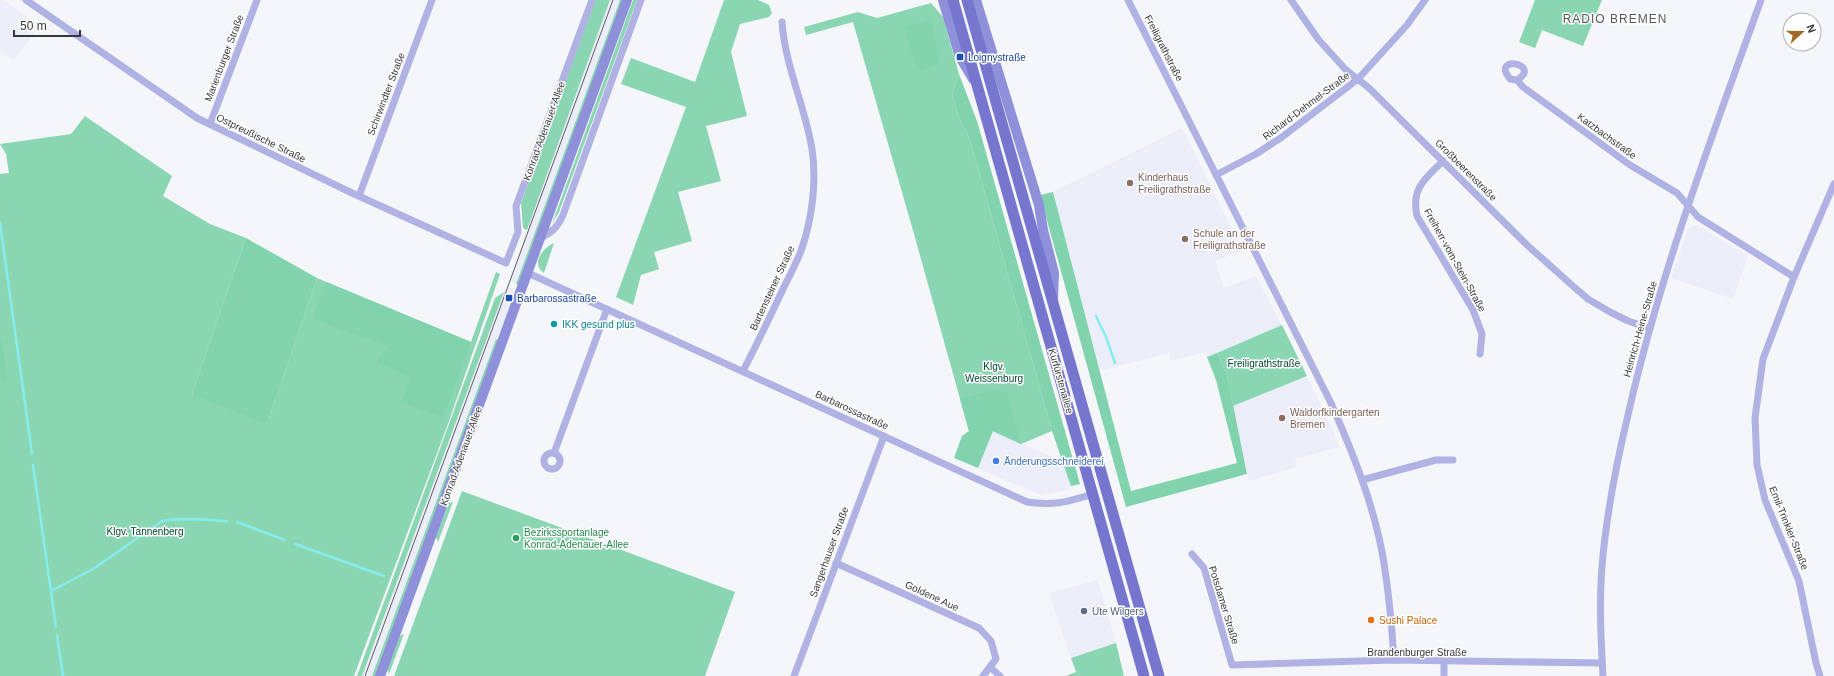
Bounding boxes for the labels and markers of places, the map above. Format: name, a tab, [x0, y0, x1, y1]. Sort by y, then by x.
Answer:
marker: Loignystraße	[955, 52, 965, 62]
place label: Loignystraße	[968, 52, 1026, 63]
place label: Kinderhaus Freiligrathstraße	[1138, 172, 1211, 195]
marker: Kinderhaus Freiligrathstraße	[1125, 178, 1135, 188]
place label: Schule an der Freiligrathstraße	[1193, 228, 1266, 251]
marker: Schule an der Freiligrathstraße	[1180, 234, 1190, 244]
marker: Barbarossastraße	[504, 293, 514, 303]
place label: Barbarossastraße	[517, 293, 597, 304]
marker: IKK gesund plus	[549, 319, 559, 329]
place label: IKK gesund plus	[562, 319, 635, 330]
place label: Waldorfkindergarten Bremen	[1290, 407, 1380, 430]
marker: Waldorfkindergarten Bremen	[1277, 413, 1287, 423]
marker: Änderungsschneiderei	[991, 456, 1001, 466]
place label: Änderungsschneiderei	[1004, 456, 1104, 467]
place label: Bezirkssportanlage Konrad-Adenauer-Allee	[524, 527, 629, 550]
marker: Bezirkssportanlage Konrad-Adenauer-Allee	[511, 533, 521, 543]
marker: Ute Wilgers	[1079, 606, 1089, 616]
place label: Ute Wilgers	[1092, 606, 1144, 617]
marker: Sushi Palace	[1366, 615, 1376, 625]
place label: Sushi Palace	[1379, 615, 1438, 626]

